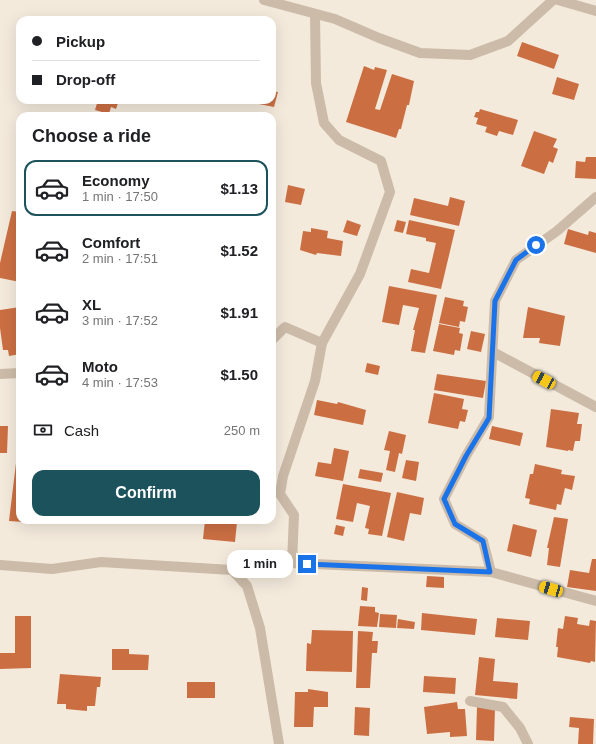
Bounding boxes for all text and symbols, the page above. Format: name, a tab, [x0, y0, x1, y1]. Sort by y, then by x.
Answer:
text: Pickup	[56, 33, 105, 50]
text: Drop-off	[56, 71, 115, 88]
text: Choose a ride	[32, 126, 151, 146]
icon: car	[34, 170, 70, 206]
text: Economy	[82, 172, 150, 189]
text: $1.13	[220, 180, 258, 197]
text: 1 min · 17:50	[82, 189, 158, 204]
icon: car	[34, 232, 70, 268]
text: Comfort	[82, 234, 140, 251]
route start	[527, 236, 545, 254]
text: $1.52	[220, 242, 258, 259]
text: 2 min · 17:51	[82, 251, 158, 266]
icon: car	[34, 294, 70, 330]
text: XL	[82, 296, 101, 313]
text: $1.91	[220, 304, 258, 321]
text: 3 min · 17:52	[82, 313, 158, 328]
icon: car	[34, 356, 70, 392]
text: Moto	[82, 358, 118, 375]
text: $1.50	[220, 366, 258, 383]
car	[531, 369, 557, 391]
text: 4 min · 17:53	[82, 375, 158, 390]
icon: cash	[32, 419, 54, 441]
text: Cash	[64, 422, 99, 439]
text: 250 m	[224, 423, 260, 438]
button: Confirm	[32, 470, 260, 516]
callout: 1 min	[227, 550, 293, 578]
route end	[298, 555, 316, 573]
text: 1 min	[243, 556, 277, 571]
car	[538, 580, 564, 598]

